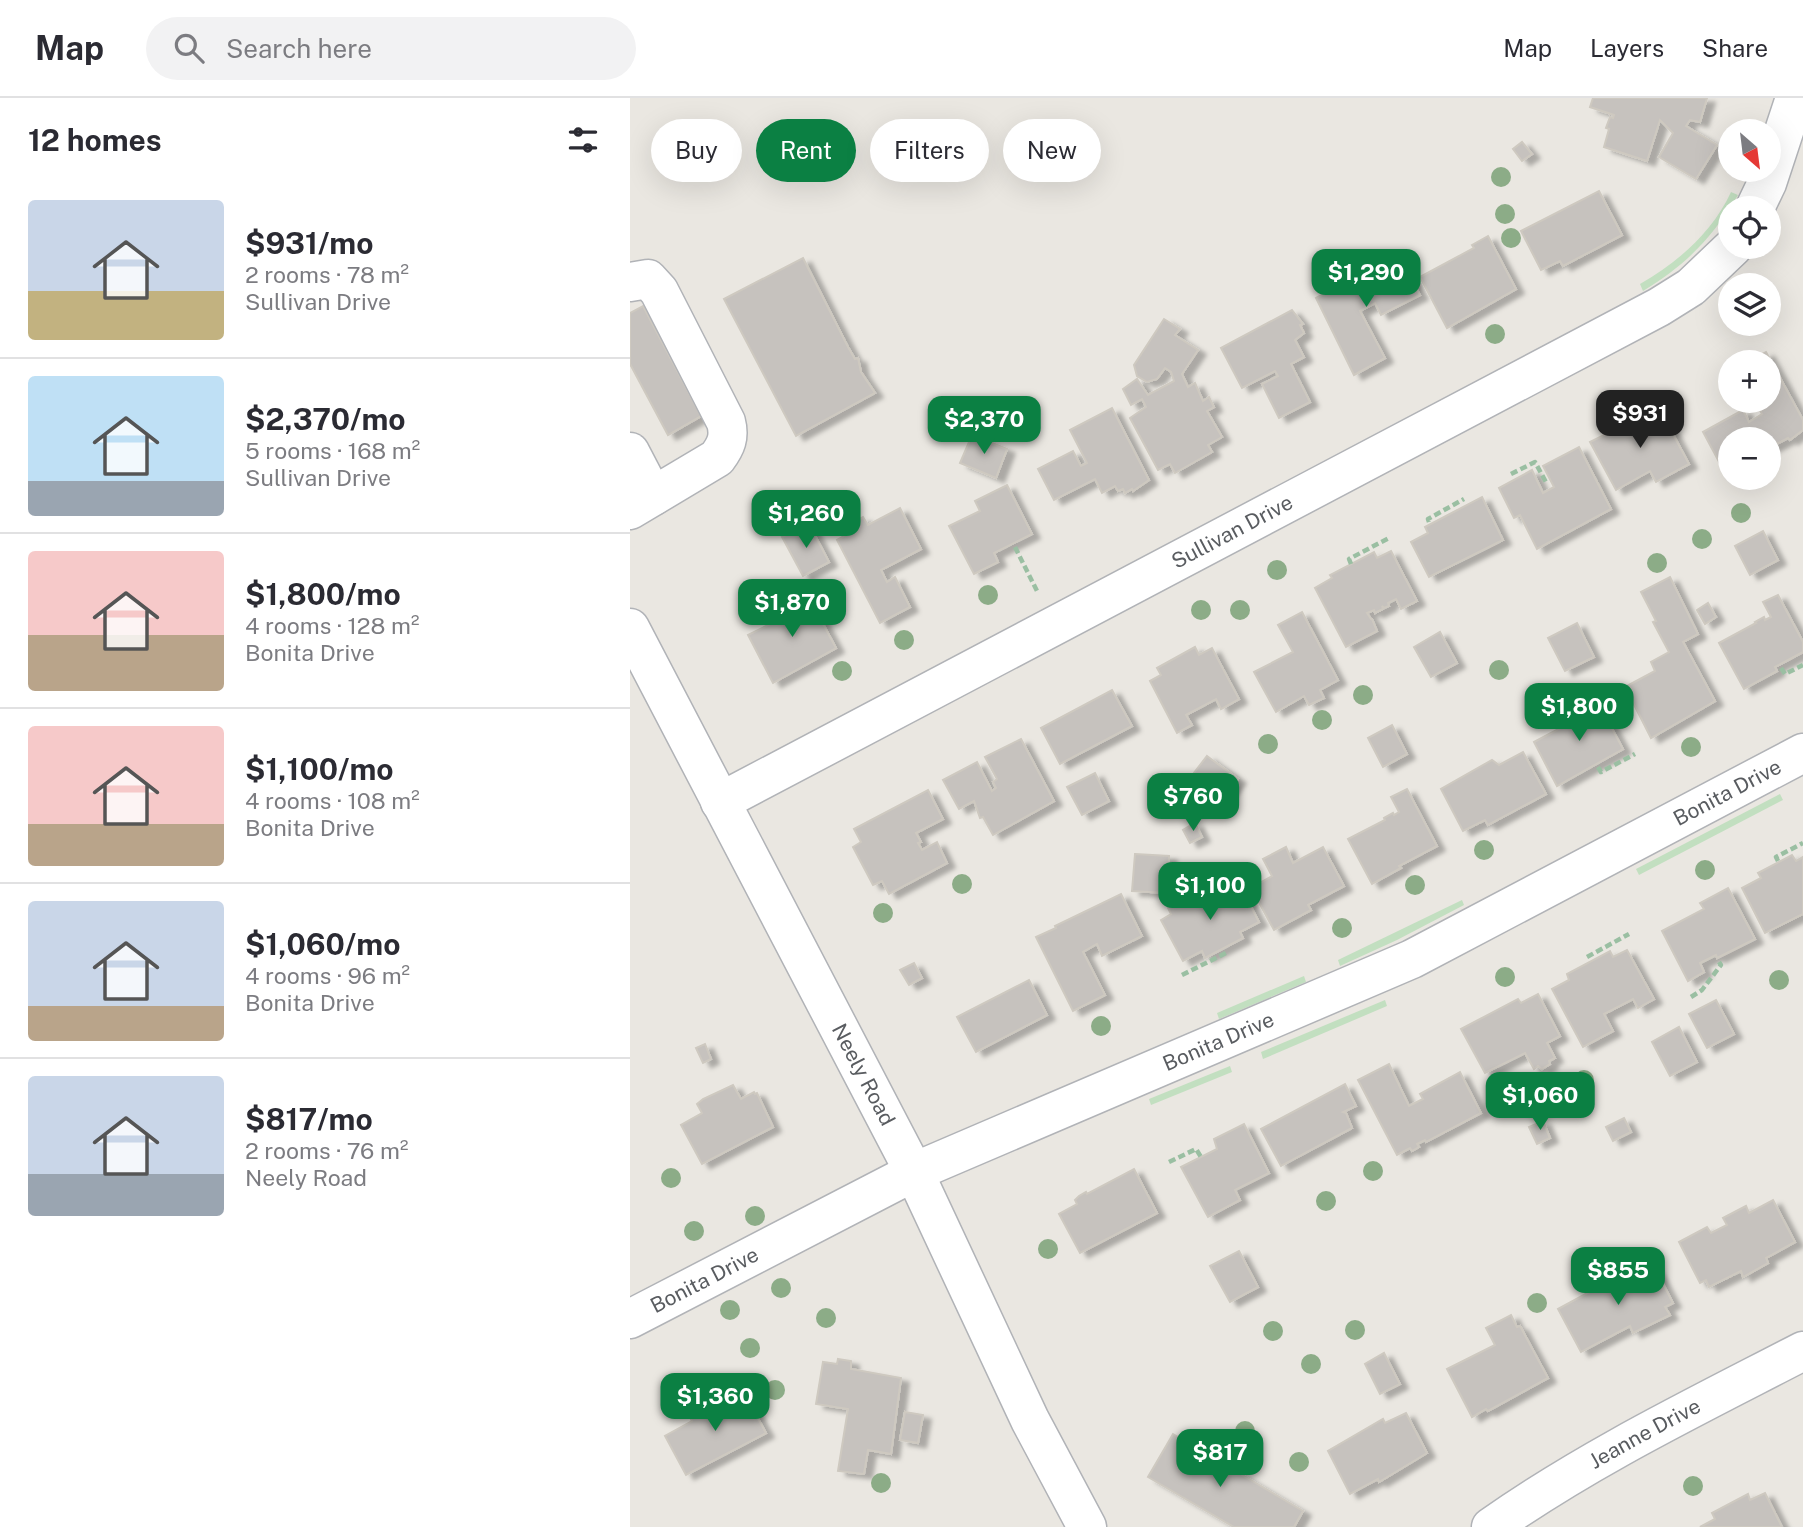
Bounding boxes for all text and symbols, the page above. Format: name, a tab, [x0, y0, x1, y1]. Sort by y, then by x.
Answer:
search box	[146, 17, 636, 80]
text: Map	[35, 29, 104, 67]
icon: search	[170, 29, 208, 67]
text: Search here	[226, 33, 372, 64]
text: Map	[1503, 34, 1552, 62]
text: Layers	[1590, 34, 1664, 62]
text: Share	[1702, 34, 1768, 62]
chip: Buy	[651, 119, 742, 182]
chip: Rent	[756, 119, 856, 182]
chip: Filters	[870, 119, 989, 182]
chip: New	[1003, 119, 1101, 182]
north arrow	[1718, 119, 1782, 182]
map controls	[1718, 119, 1781, 490]
icon: filters	[564, 121, 602, 159]
text: 12 homes	[28, 122, 162, 158]
button: locate	[1718, 196, 1781, 259]
text: $931/mo	[245, 225, 373, 261]
icon: home	[84, 228, 168, 312]
pin: $1,290	[1309, 250, 1423, 309]
text: $1,290	[1328, 258, 1404, 285]
text: 2 rooms · 78 m²	[245, 261, 409, 288]
button: layers	[1718, 273, 1781, 336]
text: Sullivan Drive	[245, 288, 391, 315]
button: +	[1718, 350, 1781, 413]
pin: $931	[1599, 390, 1681, 450]
pin: $2,370	[927, 396, 1041, 456]
text: $931	[1612, 399, 1668, 426]
text: $2,370/mo	[245, 401, 406, 437]
icon: home	[84, 404, 168, 488]
text: $2,370	[944, 405, 1024, 432]
button: −	[1718, 427, 1781, 490]
text: 5 rooms · 168 m²	[245, 437, 420, 464]
text: Sullivan Drive	[245, 464, 391, 491]
street label: Sullivan Drive	[1167, 489, 1297, 574]
pin: $1,260	[749, 490, 863, 550]
text: $1,260	[768, 499, 844, 526]
text: $1,800/mo	[245, 576, 401, 612]
icon: home	[84, 579, 168, 663]
pin: $1,870	[735, 580, 849, 639]
text: $1,870	[754, 588, 830, 615]
text: 4 rooms · 128 m²	[245, 612, 419, 639]
text: Bonita Drive	[245, 639, 375, 666]
pin: $1,800	[1522, 684, 1636, 743]
text: $1,800	[1541, 692, 1617, 719]
text: $1,100/mo	[245, 751, 394, 787]
icon: home	[84, 754, 168, 838]
street label: Bonita Drive	[1669, 754, 1785, 831]
pin: $760	[1152, 774, 1234, 833]
text: $760	[1163, 782, 1223, 809]
text: 4 rooms · 108 m²	[245, 787, 420, 814]
text: Bonita Drive	[245, 814, 375, 841]
pin: $1,100	[1153, 862, 1267, 922]
text: $1,100	[1174, 871, 1246, 898]
text: $1,060/mo	[245, 926, 400, 962]
icon: home	[84, 929, 168, 1013]
text: 4 rooms · 96 m²	[245, 962, 410, 989]
text: Bonita Drive	[245, 989, 375, 1016]
street label: Bonita Drive	[1159, 1006, 1278, 1076]
street label: Neely Road	[827, 1019, 901, 1130]
pin: $1,060	[1483, 1072, 1597, 1132]
text: $1,060	[1502, 1081, 1578, 1108]
text: $817/mo	[245, 1101, 373, 1137]
icon: home	[84, 1104, 168, 1188]
text: 2 rooms · 76 m²	[245, 1137, 408, 1164]
text: Neely Road	[245, 1164, 367, 1191]
street label: Bonita Drive	[646, 1242, 763, 1318]
pin: $855	[1577, 1248, 1659, 1307]
text: $855	[1587, 1256, 1649, 1283]
pin: $1,360	[658, 1374, 772, 1433]
text: $1,360	[676, 1382, 754, 1409]
street label: Jeanne Drive	[1584, 1393, 1705, 1474]
pin: $817	[1179, 1430, 1261, 1489]
text: $817	[1192, 1438, 1248, 1465]

